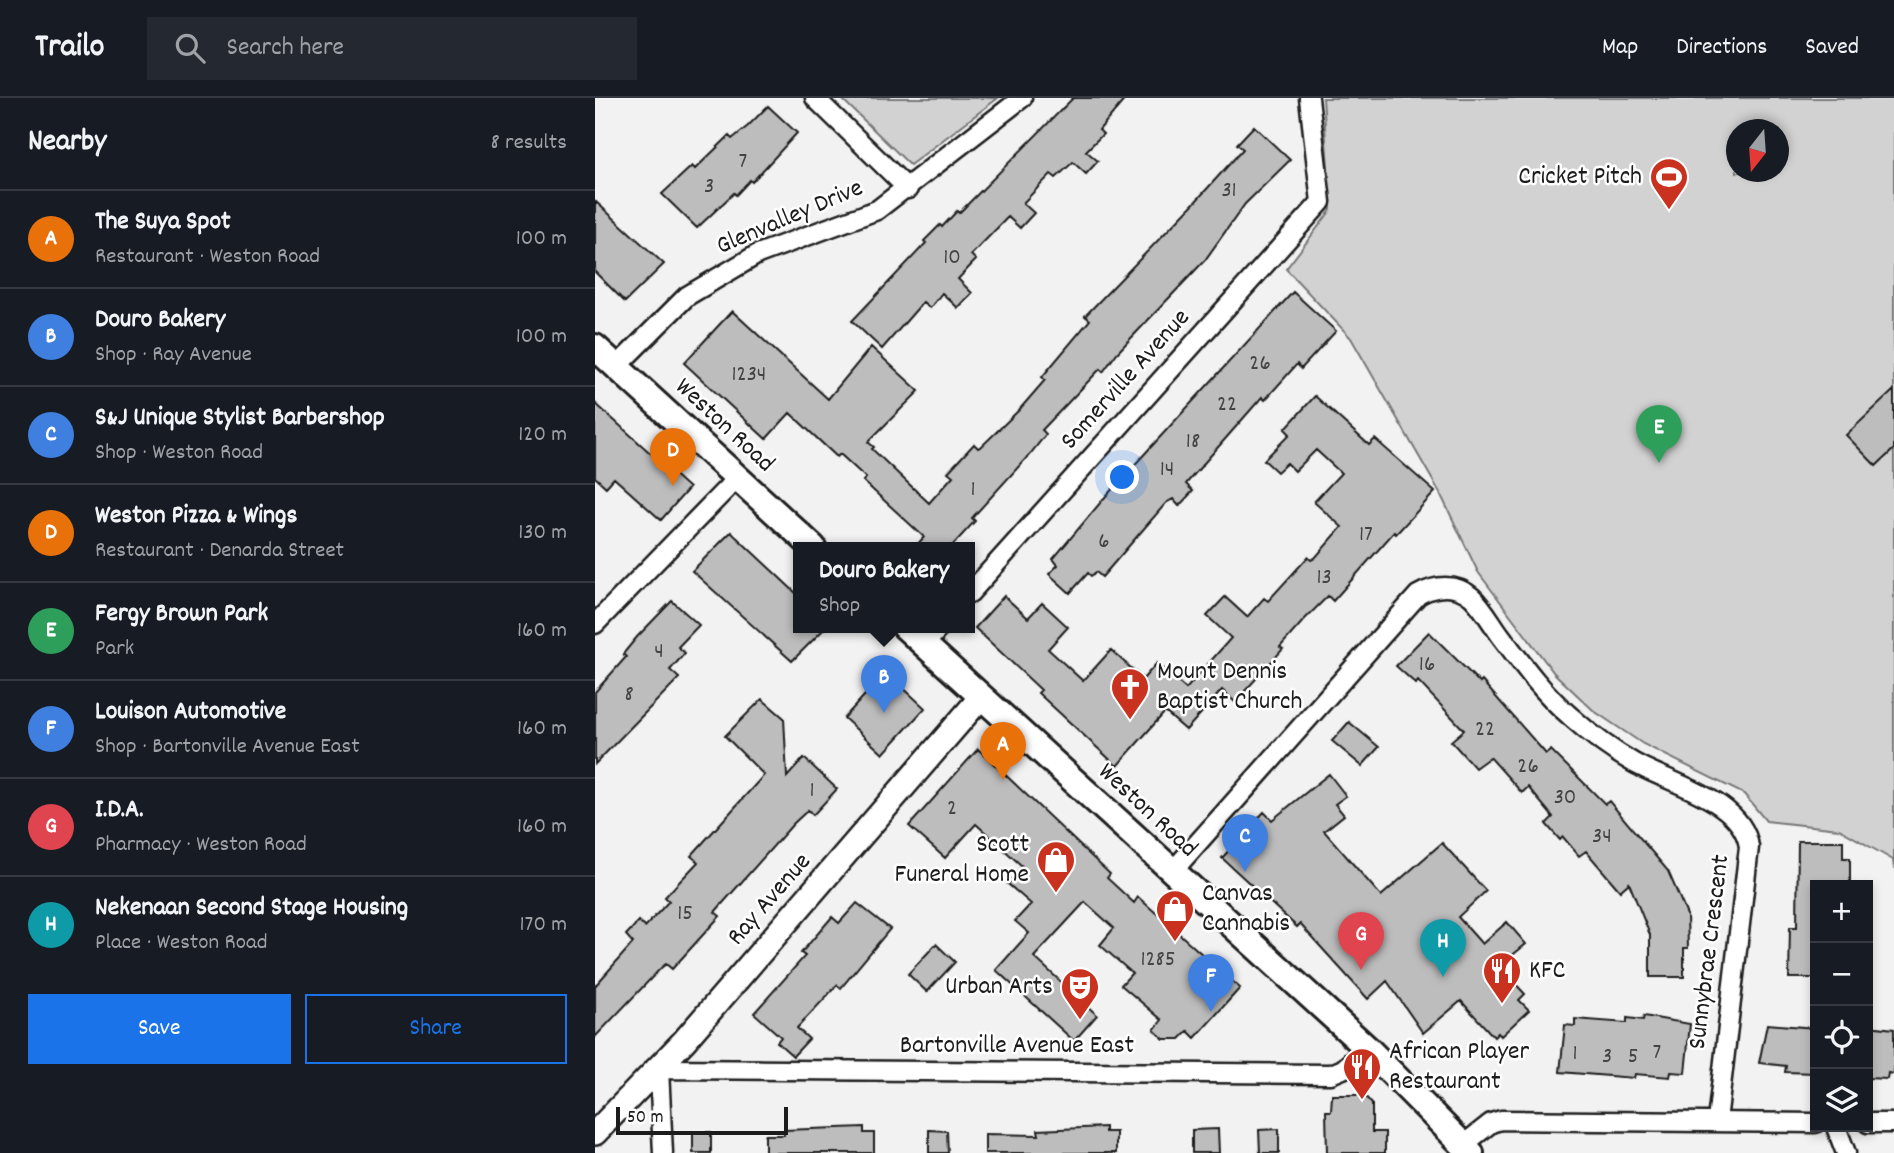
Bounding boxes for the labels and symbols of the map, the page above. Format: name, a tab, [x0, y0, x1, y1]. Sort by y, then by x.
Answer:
north arrow	[1726, 119, 1789, 182]
house number: 7	[739, 146, 747, 179]
sports icon: Cricket Pitch	[1648, 156, 1690, 211]
place label: Cricket Pitch	[1518, 159, 1642, 196]
street label: Glenvalley Drive	[711, 170, 869, 266]
house number: 3	[704, 171, 714, 204]
house number: 31	[1221, 175, 1237, 208]
house number: 10	[943, 242, 961, 275]
street label: Somerville Avenue	[1053, 301, 1199, 459]
house number: 26	[1249, 348, 1271, 381]
house number: 1234	[732, 359, 766, 392]
street label: Weston Road	[666, 370, 782, 482]
house number: 22	[1217, 389, 1237, 422]
pin: E	[1636, 405, 1682, 463]
house number: 18	[1186, 426, 1200, 459]
pin: D	[650, 428, 696, 486]
house number: 14	[1160, 454, 1174, 487]
your location	[1105, 460, 1139, 494]
house number: 1	[970, 474, 976, 507]
house number: 17	[1359, 519, 1373, 552]
house number: 6	[1098, 526, 1110, 559]
house number: 13	[1316, 562, 1332, 595]
house number: 4	[654, 636, 664, 669]
house number: 16	[1419, 649, 1435, 682]
place label: Mount Dennis Baptist Church	[1157, 654, 1302, 721]
pin: B	[861, 655, 907, 713]
church icon: Mount Dennis Baptist Church	[1109, 666, 1151, 721]
house number: 8	[624, 679, 634, 712]
house number: 22	[1475, 714, 1495, 747]
pin: A	[980, 722, 1026, 780]
house number: 26	[1517, 751, 1539, 784]
street label: Weston Road	[1089, 755, 1205, 867]
house number: 1	[809, 775, 815, 808]
house number: 30	[1554, 782, 1576, 815]
house number: 2	[947, 793, 957, 826]
pin: C	[1222, 814, 1268, 872]
house number: 34	[1592, 821, 1612, 854]
place label: Scott Funeral Home	[895, 827, 1029, 894]
shop icon: Scott Funeral Home	[1035, 839, 1077, 894]
street label: Ray Avenue	[719, 845, 821, 955]
street label: Sunnybrae Crescent	[1680, 852, 1740, 1052]
place label: Canvas Cannabis	[1202, 876, 1290, 943]
shop icon: Canvas Cannabis	[1154, 888, 1196, 943]
house number: 15	[677, 898, 693, 931]
pin: G	[1338, 912, 1384, 970]
pin: H	[1420, 919, 1466, 977]
house number: 1285	[1141, 944, 1175, 977]
restaurant icon: KFC	[1481, 950, 1523, 1005]
place label: KFC	[1529, 953, 1566, 990]
pin: F	[1188, 954, 1234, 1012]
theatre icon: Urban Arts	[1059, 966, 1101, 1021]
place label: Urban Arts	[945, 969, 1053, 1006]
street label: Bartonville Avenue East	[900, 1028, 1135, 1065]
place label: African Player Restaurant	[1389, 1034, 1530, 1101]
house number: 7	[1653, 1037, 1661, 1070]
house number: 1	[1572, 1038, 1578, 1071]
house number: 3	[1602, 1041, 1612, 1074]
house number: 5	[1628, 1041, 1638, 1074]
restaurant icon: African Player Restaurant	[1341, 1046, 1383, 1101]
scale bar	[616, 1104, 787, 1136]

